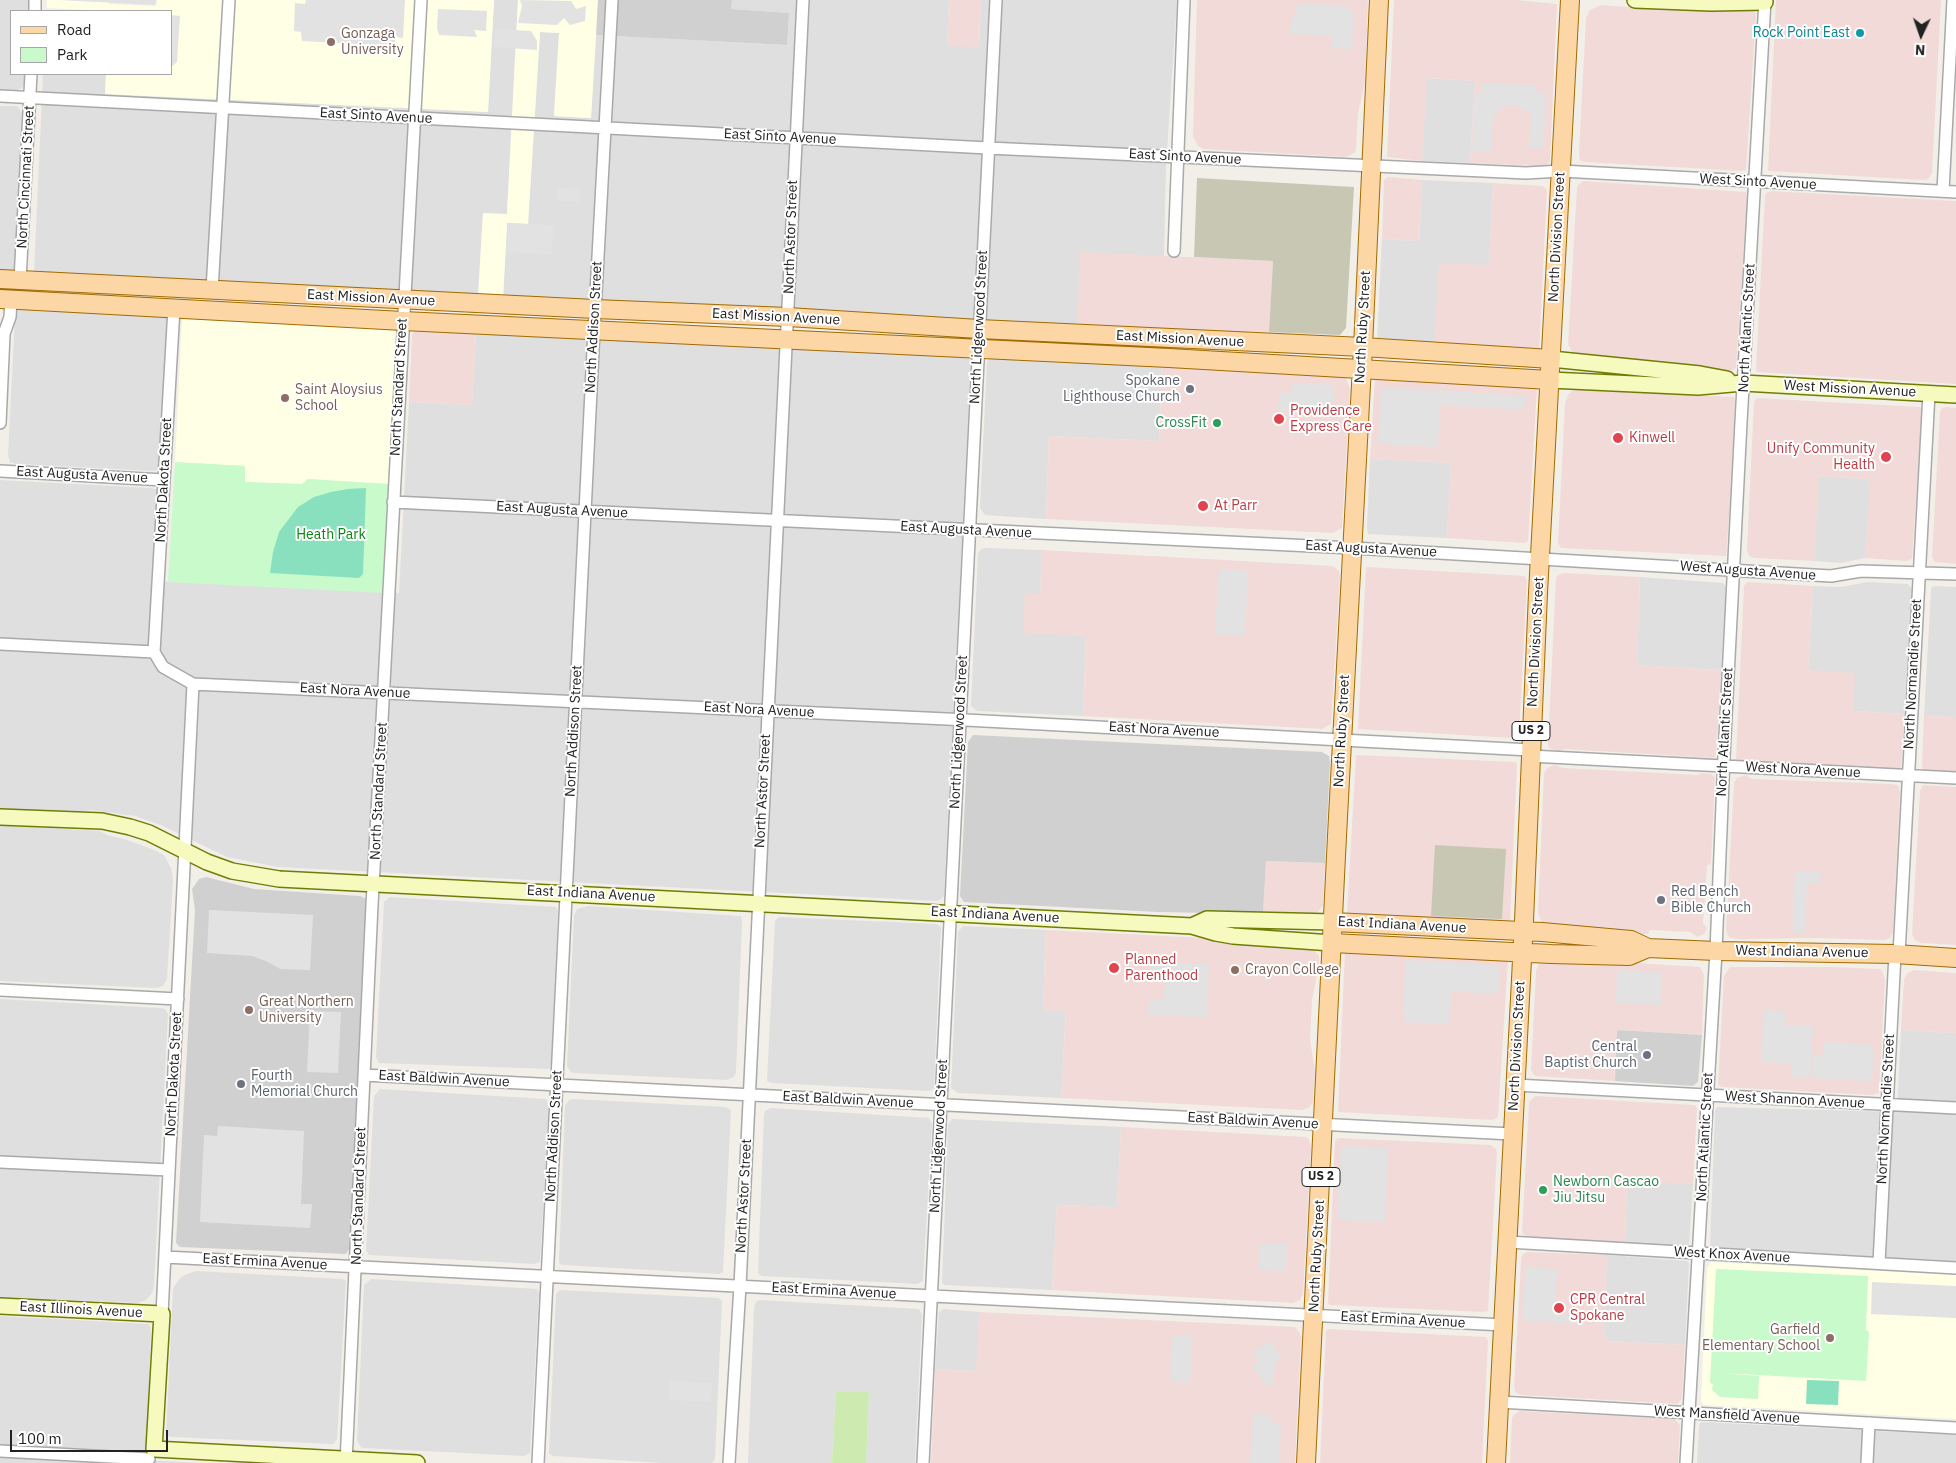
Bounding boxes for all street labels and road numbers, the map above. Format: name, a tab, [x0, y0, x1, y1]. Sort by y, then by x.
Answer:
street label: North Cincinnati Street	[14, 105, 38, 249]
street label: East Sinto Avenue	[319, 105, 433, 127]
street label: East Sinto Avenue	[723, 126, 837, 148]
street label: East Sinto Avenue	[1128, 146, 1242, 168]
street label: West Sinto Avenue	[1699, 171, 1817, 193]
street label: North Division Street	[1545, 172, 1569, 302]
street label: North Astor Street	[781, 180, 801, 294]
street label: North Lidgerwood Street	[967, 250, 991, 404]
street label: North Addison Street	[582, 261, 606, 393]
street label: North Atlantic Street	[1735, 263, 1759, 393]
street label: North Ruby Street	[1352, 270, 1374, 384]
street label: East Mission Avenue	[306, 286, 436, 310]
street label: East Mission Avenue	[711, 305, 841, 329]
street label: North Standard Street	[387, 318, 411, 456]
street label: East Mission Avenue	[1115, 327, 1245, 351]
street label: West Mission Avenue	[1783, 377, 1917, 401]
street label: North Dakota Street	[152, 417, 176, 543]
street label: East Augusta Avenue	[16, 463, 148, 487]
street label: East Augusta Avenue	[496, 498, 628, 522]
street label: East Augusta Avenue	[900, 518, 1032, 542]
street label: East Augusta Avenue	[1305, 537, 1437, 561]
street label: West Augusta Avenue	[1679, 558, 1817, 584]
street label: North Division Street	[1524, 577, 1548, 707]
street label: North Normandie Street	[1901, 598, 1925, 750]
street label: North Lidgerwood Street	[947, 655, 971, 809]
street label: North Addison Street	[562, 665, 586, 797]
street label: North Atlantic Street	[1713, 667, 1737, 797]
street label: North Ruby Street	[1331, 674, 1353, 788]
street label: East Nora Avenue	[299, 680, 411, 702]
street label: East Nora Avenue	[703, 699, 815, 721]
street label: East Nora Avenue	[1108, 719, 1220, 741]
road number: US 2	[1512, 721, 1550, 740]
street label: North Standard Street	[367, 722, 391, 860]
street label: North Astor Street	[752, 733, 774, 849]
street label: West Nora Avenue	[1745, 759, 1861, 781]
street label: East Indiana Avenue	[526, 882, 656, 906]
street label: East Indiana Avenue	[930, 903, 1060, 927]
street label: East Indiana Avenue	[1337, 913, 1467, 937]
street label: West Indiana Avenue	[1735, 942, 1869, 962]
street label: North Division Street	[1505, 981, 1529, 1111]
street label: North Dakota Street	[162, 1011, 186, 1137]
street label: North Normandie Street	[1874, 1033, 1898, 1185]
street label: North Lidgerwood Street	[927, 1059, 951, 1213]
street label: East Baldwin Avenue	[378, 1067, 510, 1091]
street label: North Addison Street	[542, 1070, 566, 1202]
street label: North Atlantic Street	[1693, 1072, 1717, 1202]
street label: East Baldwin Avenue	[782, 1088, 914, 1112]
street label: West Shannon Avenue	[1725, 1088, 1865, 1112]
street label: East Baldwin Avenue	[1187, 1109, 1319, 1133]
street label: North Standard Street	[348, 1127, 370, 1265]
street label: North Astor Street	[733, 1138, 755, 1254]
road number: US 2	[1302, 1168, 1340, 1186]
street label: North Ruby Street	[1306, 1199, 1328, 1313]
street label: West Knox Avenue	[1673, 1244, 1791, 1266]
street label: East Ermina Avenue	[202, 1250, 328, 1274]
street label: East Ermina Avenue	[771, 1279, 897, 1303]
street label: East Illinois Avenue	[19, 1298, 143, 1322]
street label: East Ermina Avenue	[1340, 1308, 1466, 1332]
street label: West Mansfield Avenue	[1654, 1403, 1800, 1427]

